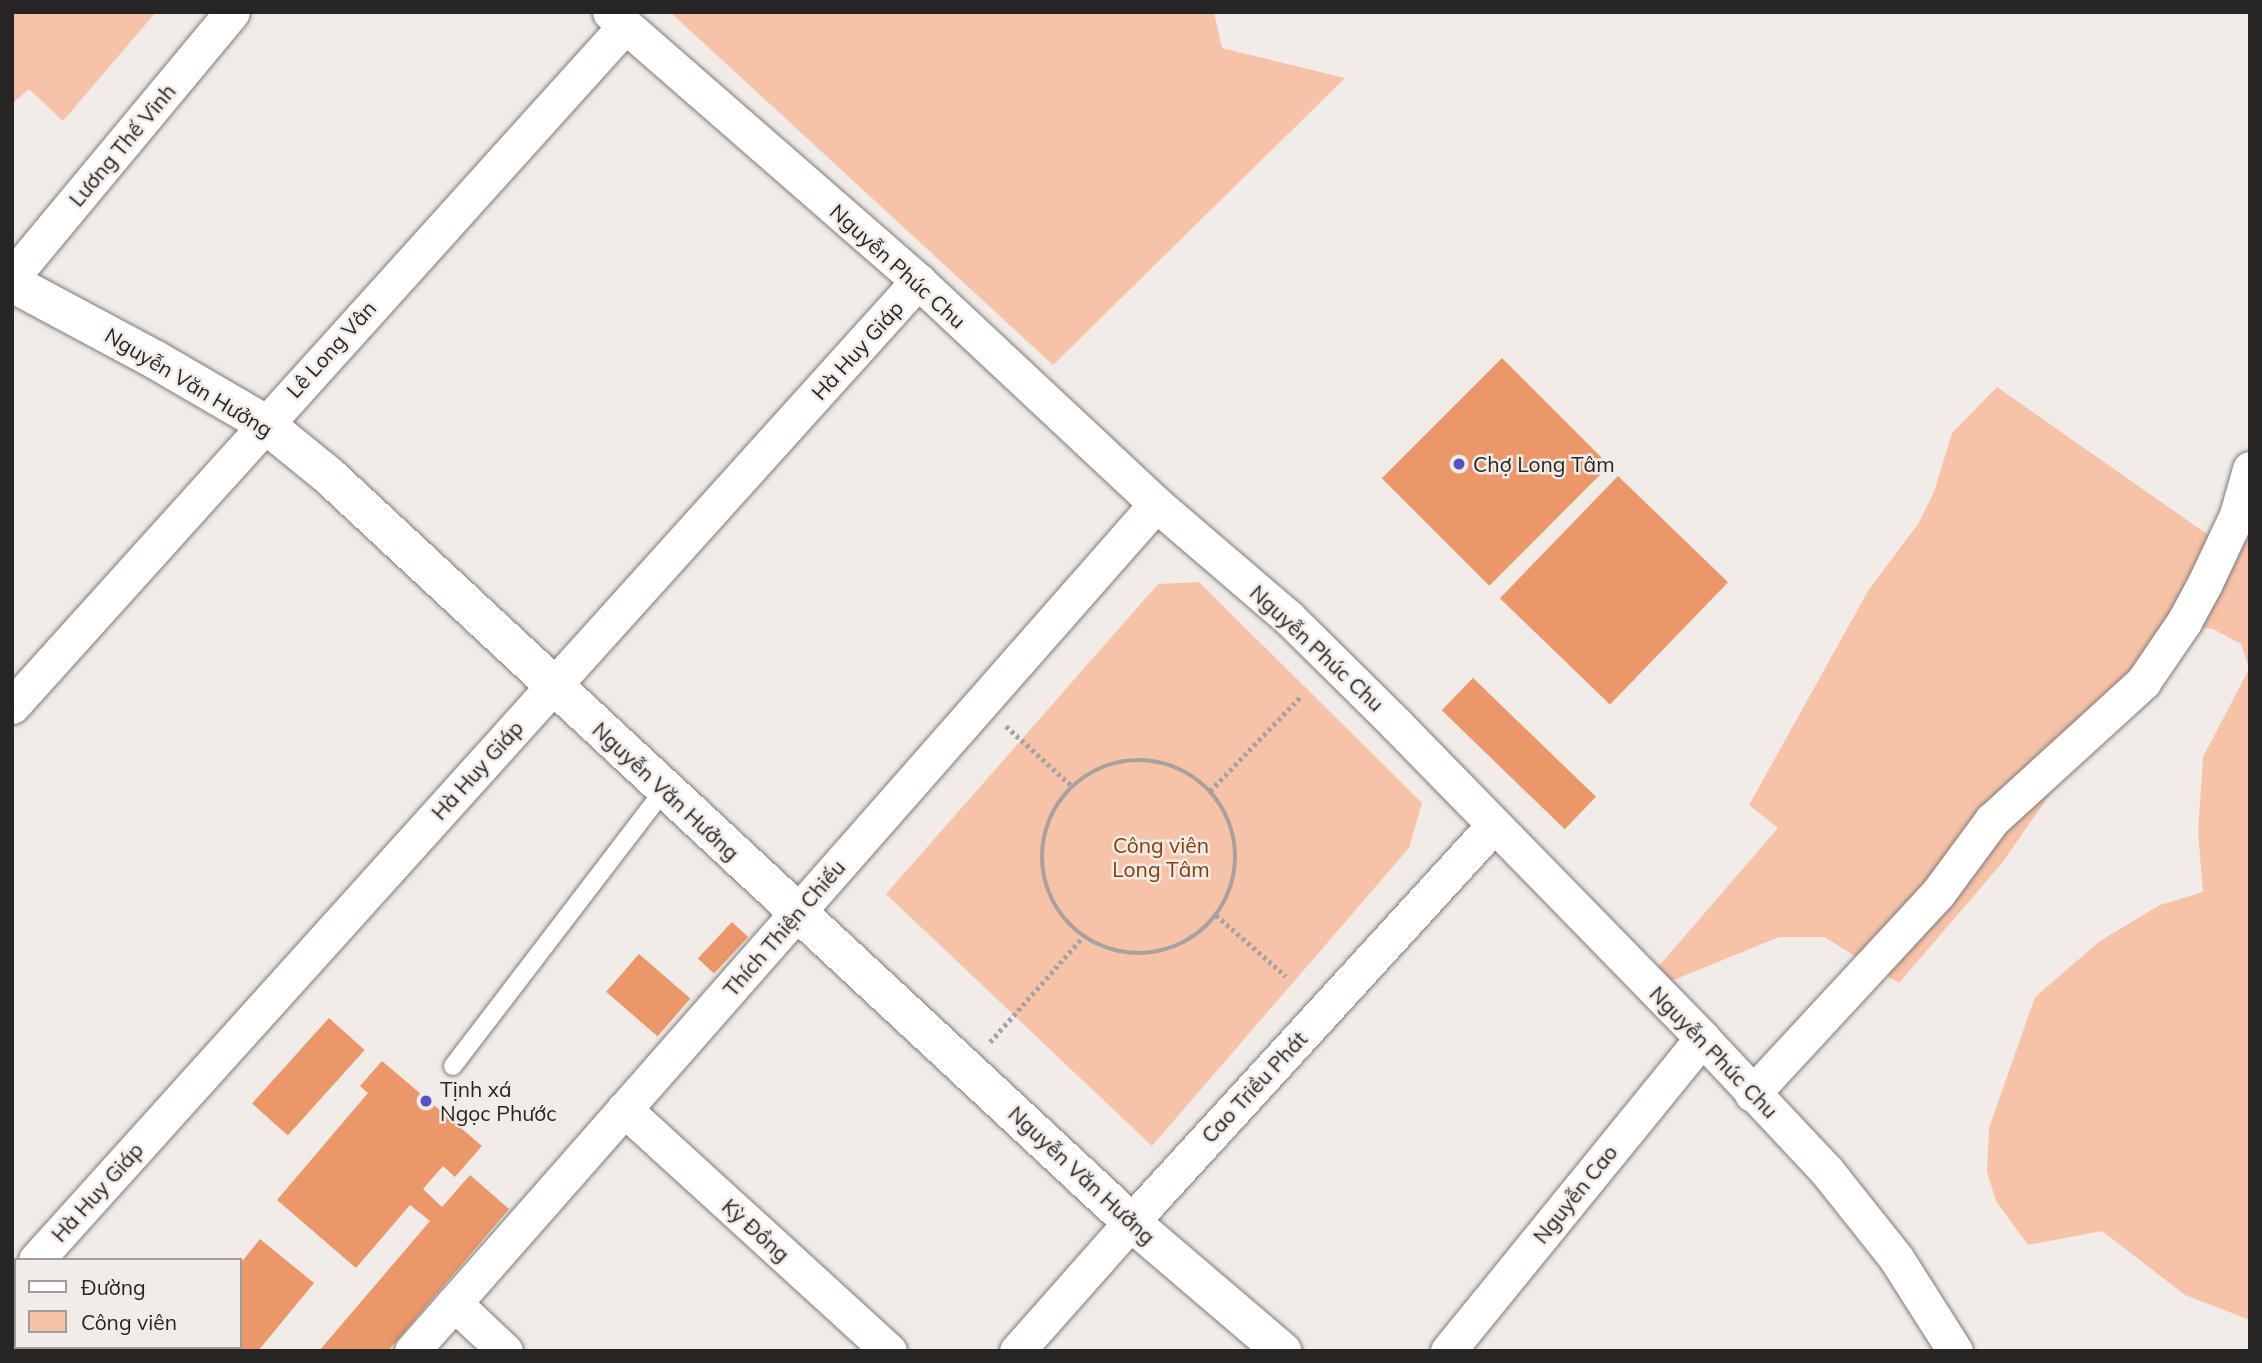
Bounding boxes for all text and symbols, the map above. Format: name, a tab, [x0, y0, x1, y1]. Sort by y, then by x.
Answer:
street label: Lương Thế Vinh	[64, 79, 180, 211]
street label: Nguyễn Phúc Chu	[825, 199, 971, 333]
street label: Lê Long Vân	[281, 295, 381, 403]
street label: Hà Huy Giáp	[806, 295, 908, 405]
street label: Nguyễn Văn Hưởng	[101, 322, 277, 442]
place label: Chợ Long Tâm	[1473, 451, 1615, 477]
marker: Chợ Long Tâm	[1451, 456, 1467, 472]
street label: Nguyễn Phúc Chu	[1245, 580, 1389, 716]
street label: Hà Huy Giáp	[426, 715, 528, 825]
street label: Nguyễn Văn Hưởng	[588, 717, 744, 865]
park label: Công viên Long Tâm	[1112, 832, 1210, 882]
street label: Thích Thiện Chiếu	[718, 855, 850, 1001]
street label: Nguyễn Phúc Chu	[1645, 981, 1783, 1123]
street label: Cao Triều Phát	[1196, 1026, 1312, 1148]
place label: Tịnh xá Ngọc Phước	[440, 1076, 557, 1126]
marker: Tịnh xá Ngọc Phước	[418, 1093, 434, 1109]
street label: Nguyễn Văn Hưởng	[1004, 1101, 1160, 1249]
street label: Hà Huy Giáp	[46, 1137, 148, 1247]
street label: Nguyễn Cao	[1528, 1140, 1622, 1248]
street label: Kỳ Đồng	[717, 1193, 795, 1267]
legend	[14, 1258, 242, 1349]
text: Đường	[81, 1274, 146, 1300]
text: Công viên	[81, 1309, 177, 1335]

